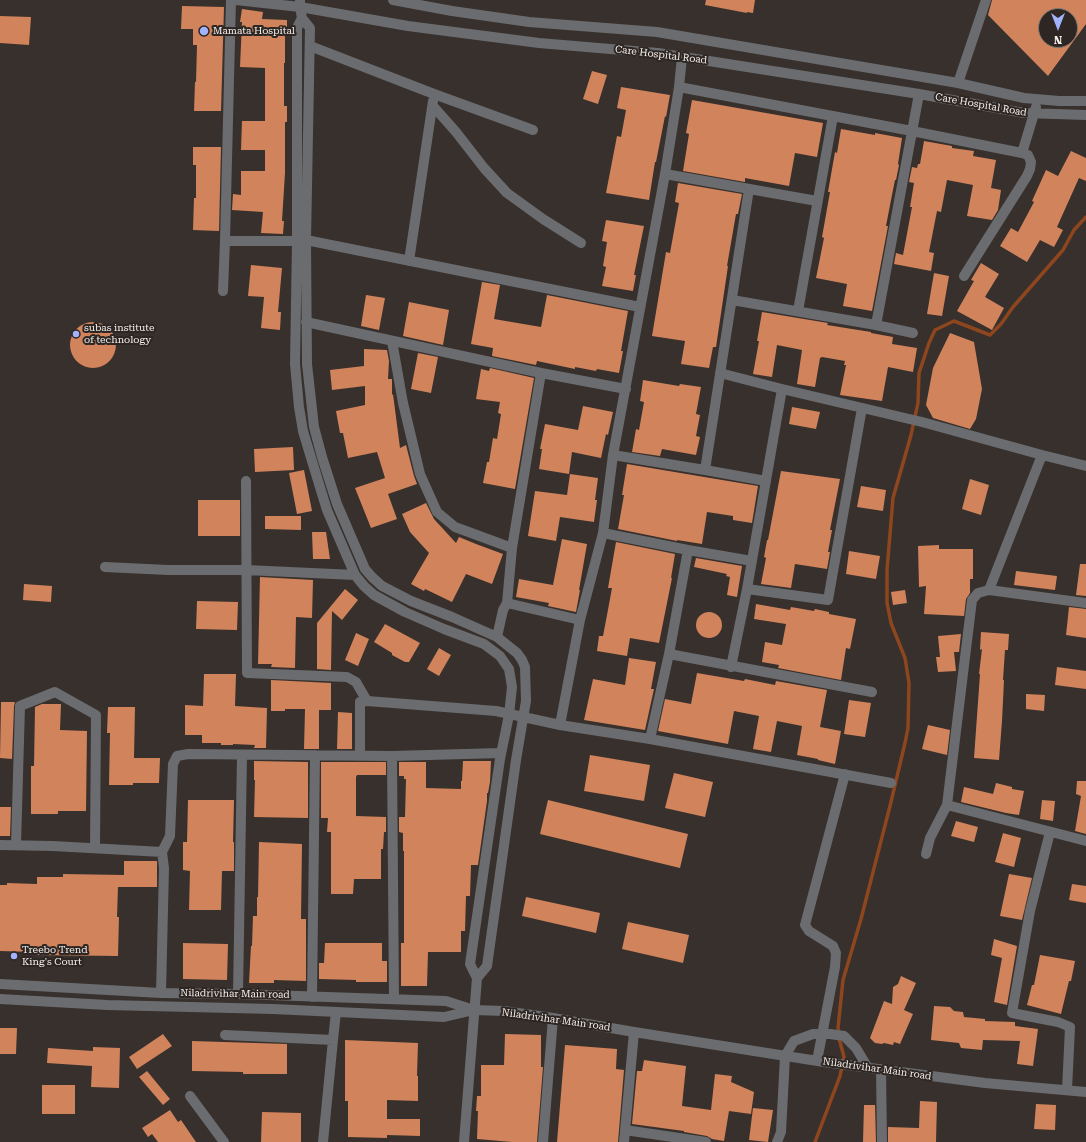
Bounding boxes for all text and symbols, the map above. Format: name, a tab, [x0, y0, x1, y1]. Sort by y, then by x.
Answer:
north arrow	[1038, 8, 1078, 48]
marker: Mamata Hospital	[198, 25, 210, 37]
place label: Mamata Hospital	[213, 25, 295, 37]
text: N	[1054, 33, 1062, 46]
street label: Care Hospital Road	[614, 43, 708, 67]
street label: Care Hospital Road	[934, 91, 1028, 119]
place label: subas institute of technology	[84, 322, 154, 346]
marker: subas institute of technology	[71, 329, 81, 339]
place label: Treebo Trend King's Court	[22, 944, 88, 968]
marker: Treebo Trend King's Court	[9, 951, 19, 961]
street label: Niladrivihar Main road	[180, 987, 290, 1001]
street label: Niladrivihar Main road	[501, 1006, 611, 1034]
street label: Niladrivihar Main road	[822, 1055, 932, 1083]

